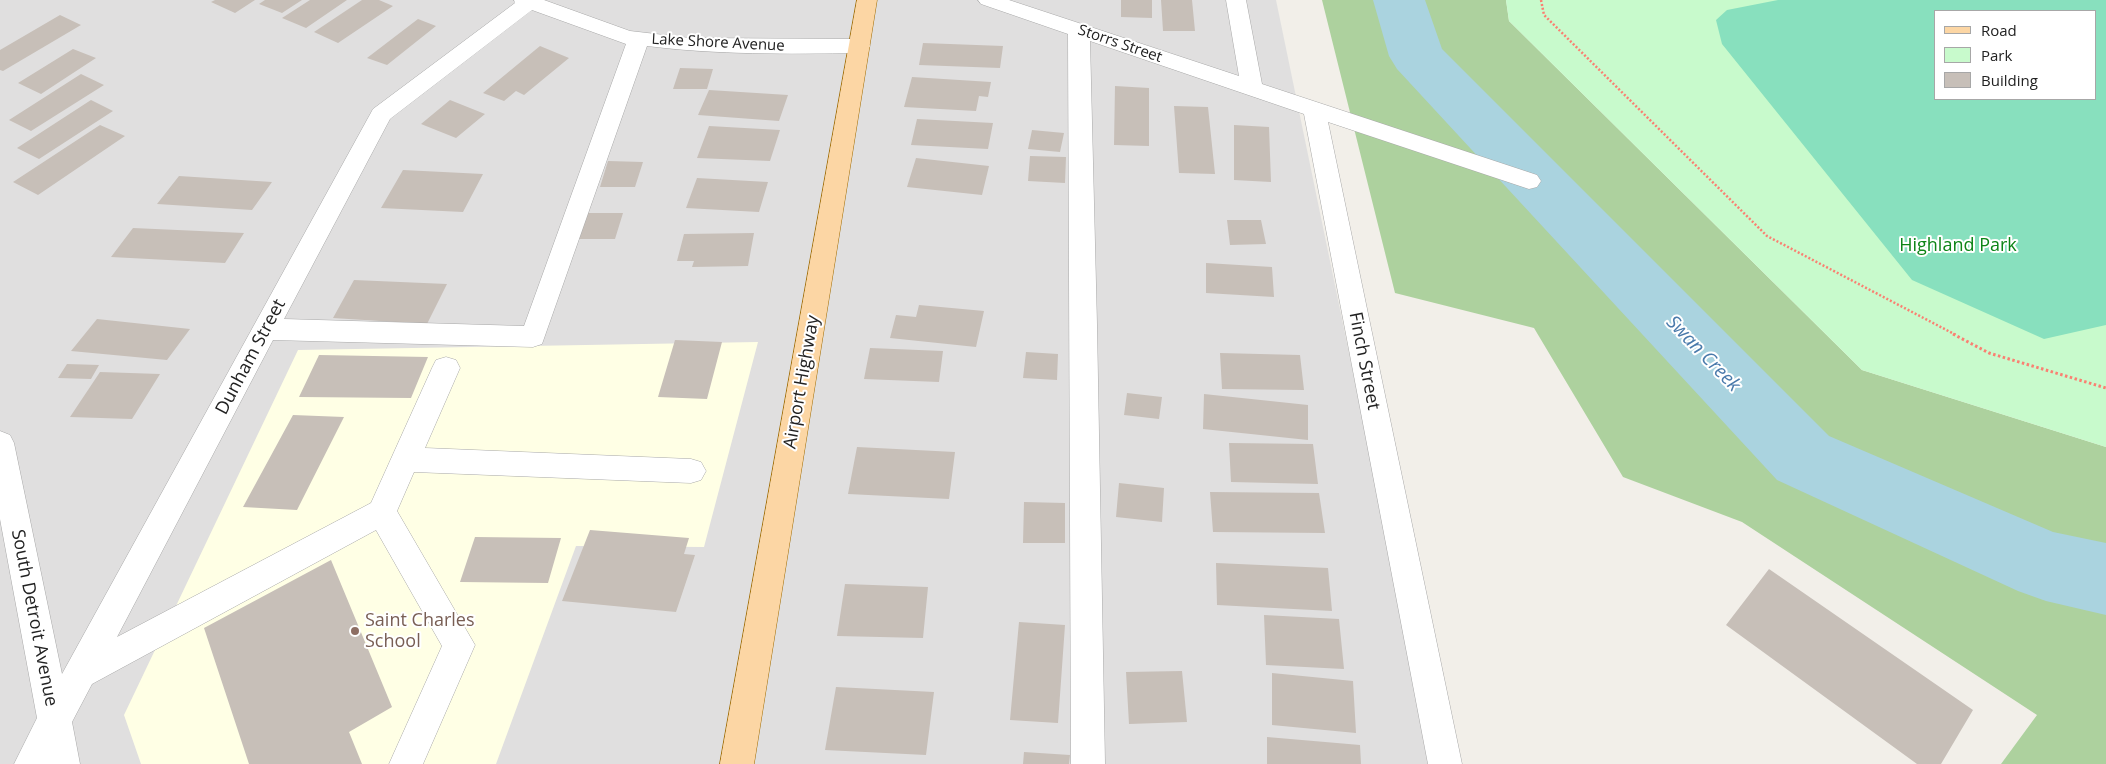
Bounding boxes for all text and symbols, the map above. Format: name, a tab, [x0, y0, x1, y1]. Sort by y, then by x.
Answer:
legend	[1934, 10, 2096, 100]
text: Road	[1981, 20, 2017, 40]
street label: Storrs Street	[1076, 21, 1164, 67]
street label: Lake Shore Avenue	[651, 31, 785, 55]
text: Park	[1981, 45, 2012, 65]
text: Building	[1981, 70, 2038, 90]
park label: Highland Park	[1899, 235, 2017, 257]
street label: Dunham Street	[211, 296, 291, 418]
street label: Finch Street	[1344, 310, 1384, 412]
water label: Swan Creek	[1661, 311, 1745, 397]
street label: Airport Highway	[780, 314, 824, 450]
street label: South Detroit Avenue	[6, 528, 62, 708]
place label: Saint Charles School	[365, 610, 475, 652]
marker: Saint Charles School	[349, 625, 361, 637]

